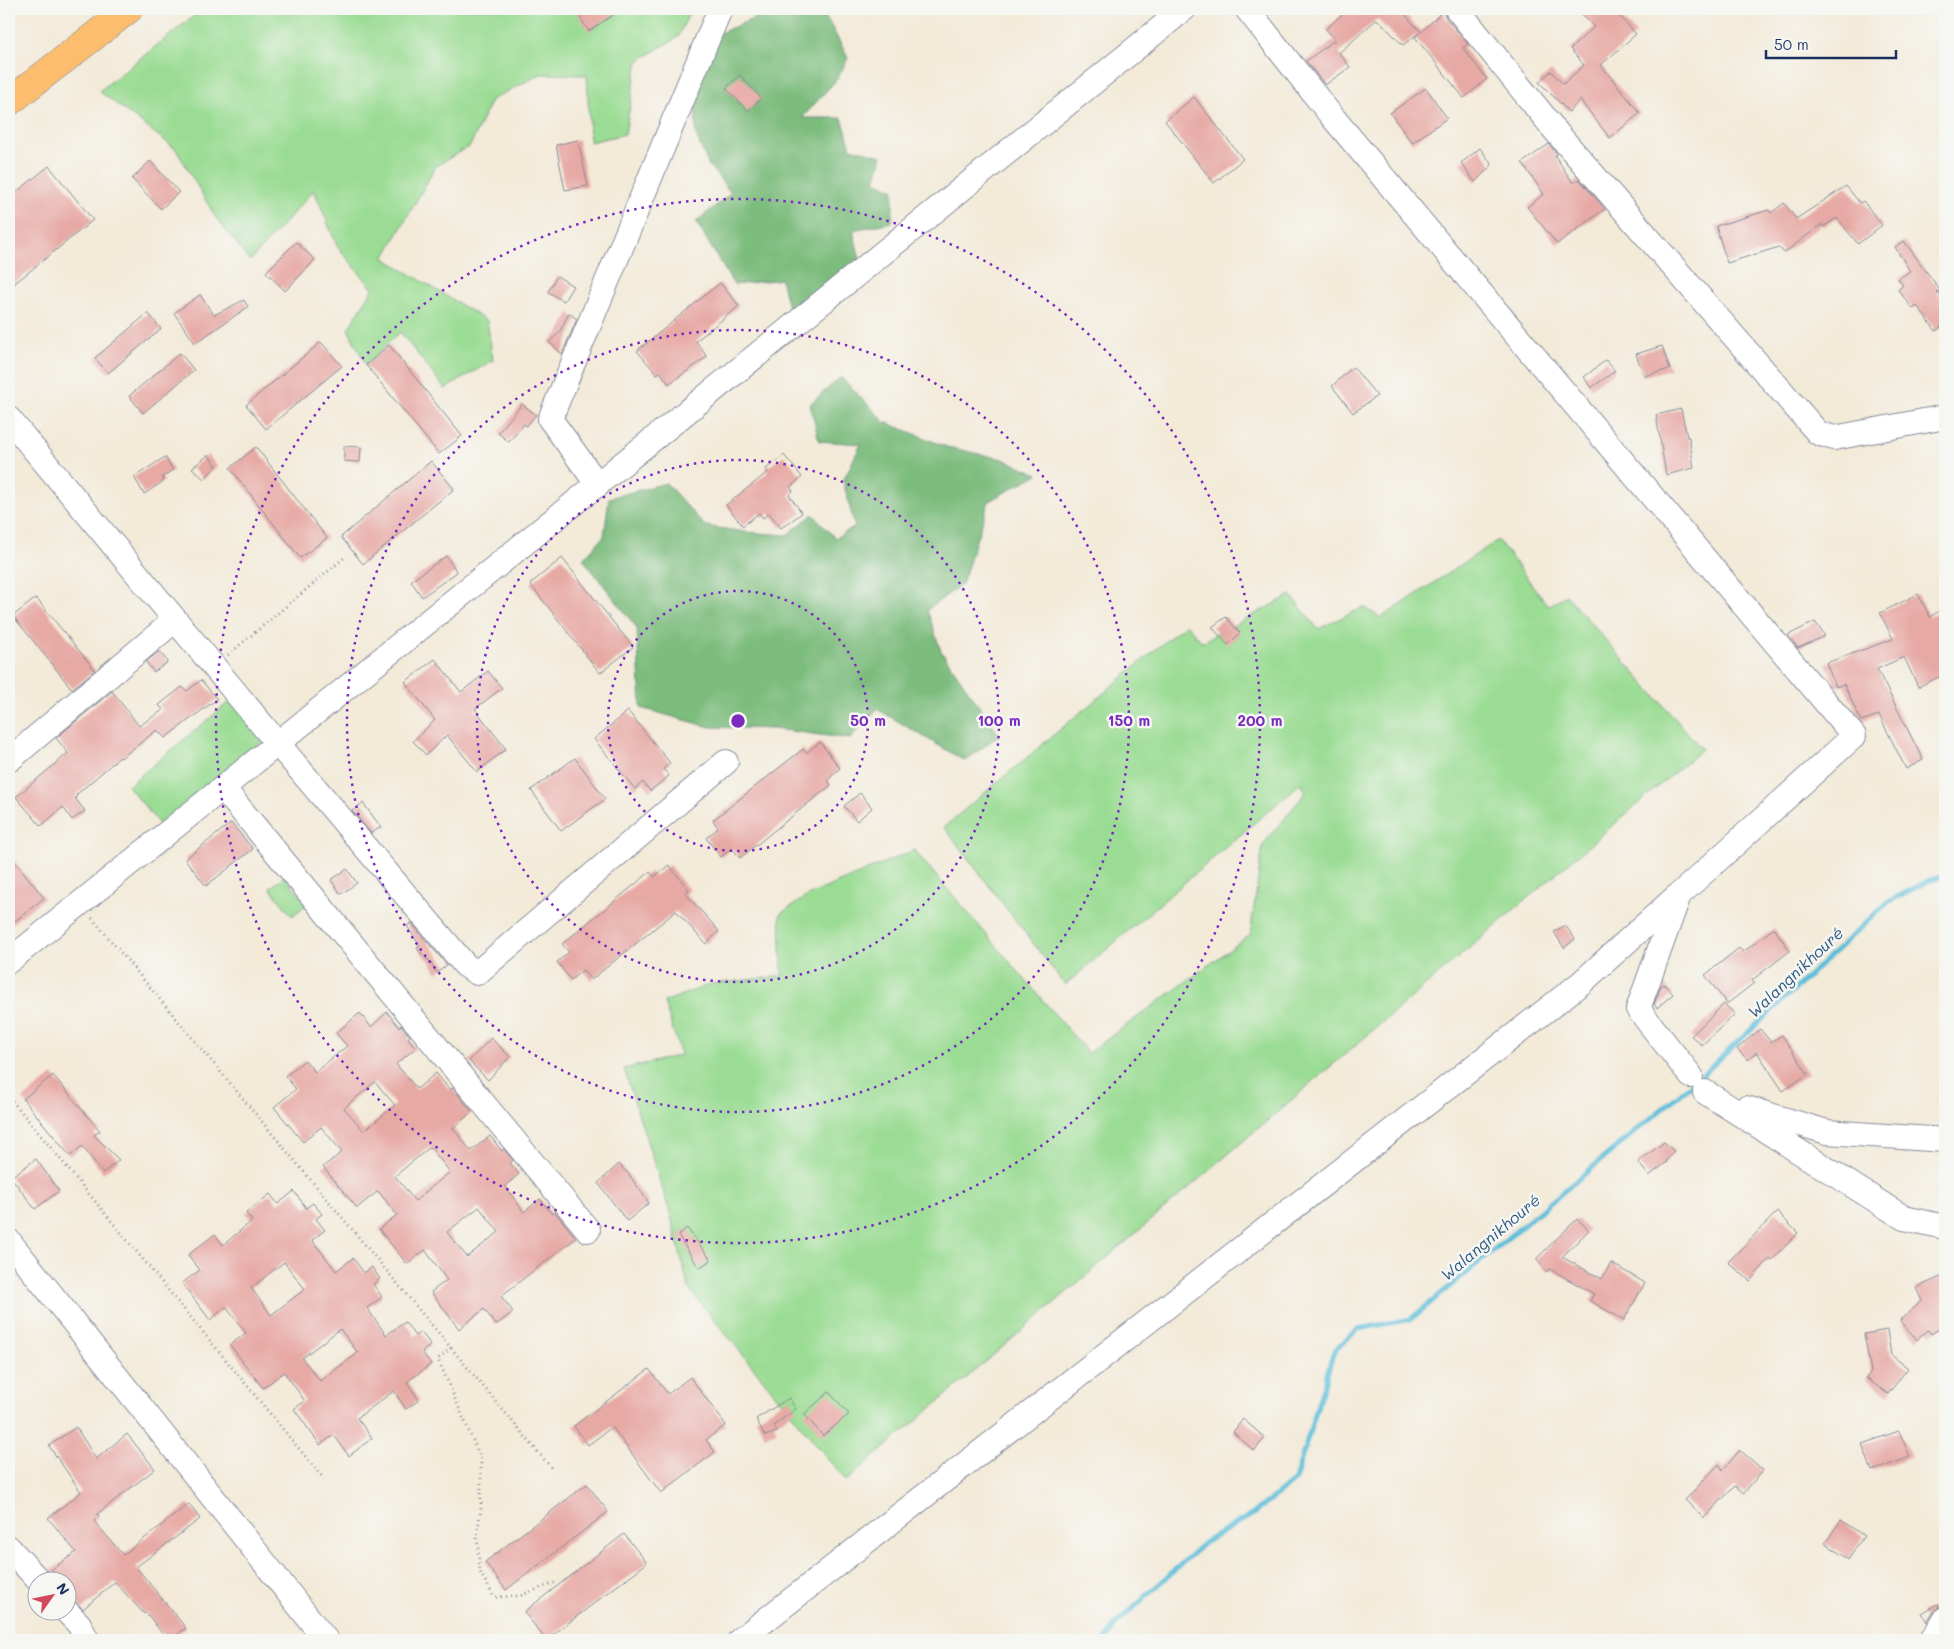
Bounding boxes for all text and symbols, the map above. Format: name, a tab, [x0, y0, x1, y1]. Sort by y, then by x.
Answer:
scale bar	[1766, 28, 1896, 60]
text: 50 m	[1774, 34, 1809, 54]
text: 50 m	[850, 710, 886, 730]
text: 100 m	[977, 710, 1021, 730]
text: 150 m	[1108, 710, 1150, 730]
text: 200 m	[1238, 710, 1283, 730]
centre of rings	[729, 712, 747, 730]
water label: Walangnikhouré	[1743, 922, 1847, 1022]
water label: Walangnikhouré	[1436, 1189, 1544, 1285]
north arrow	[28, 1572, 78, 1622]
text: N	[52, 1579, 74, 1598]

